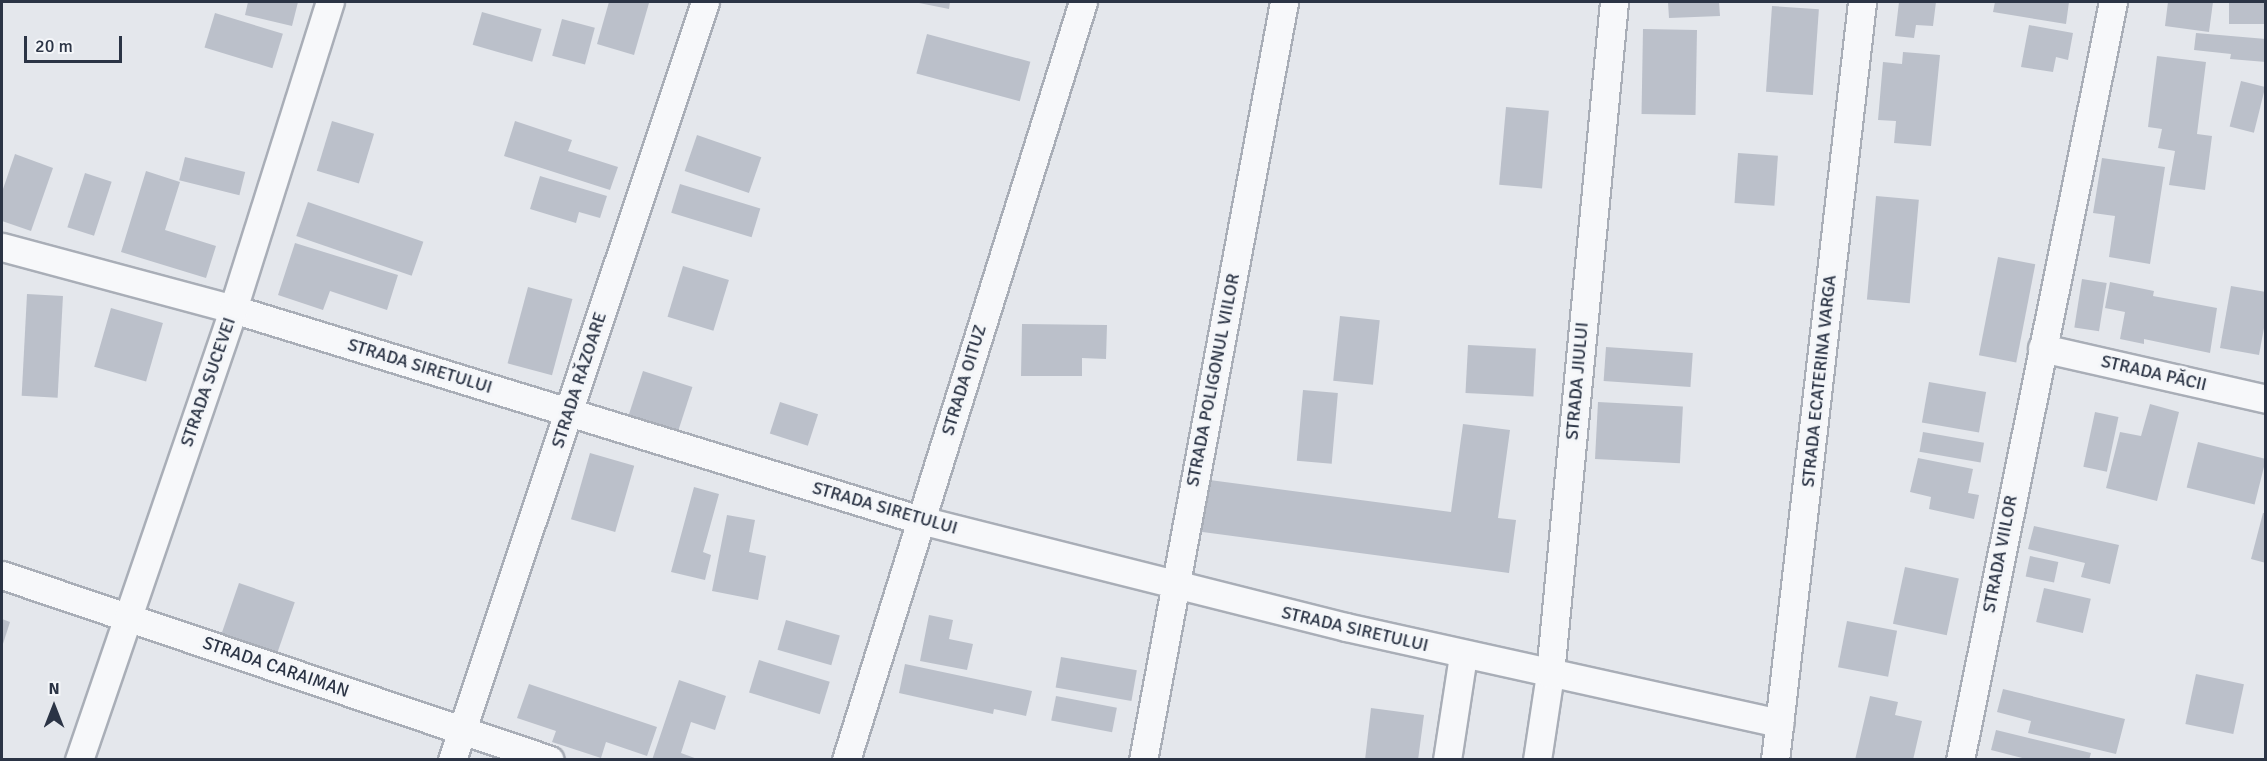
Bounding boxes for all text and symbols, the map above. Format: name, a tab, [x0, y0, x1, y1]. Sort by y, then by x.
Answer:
scale bar	[27, 24, 124, 62]
text: 20 m	[35, 35, 73, 57]
street label: STRADA POLIGONUL VIILOR	[1182, 272, 1244, 488]
street label: STRADA ECATERINA VARGA	[1797, 274, 1841, 488]
street label: STRADA RĂZOARE	[547, 309, 611, 451]
street label: STRADA SUCEVEI	[176, 315, 240, 449]
street label: STRADA JIULUI	[1561, 321, 1593, 441]
street label: STRADA OITUZ	[937, 322, 991, 438]
street label: STRADA SIRETULUI	[345, 334, 495, 398]
street label: STRADA PĂCII	[2099, 350, 2209, 396]
street label: STRADA SIRETULUI	[810, 477, 960, 539]
street label: STRADA VIILOR	[1978, 494, 2022, 614]
street label: STRADA SIRETULUI	[1280, 602, 1430, 656]
street label: STRADA CARAIMAN	[200, 632, 352, 702]
north arrow	[24, 677, 84, 737]
text: N	[48, 679, 60, 699]

